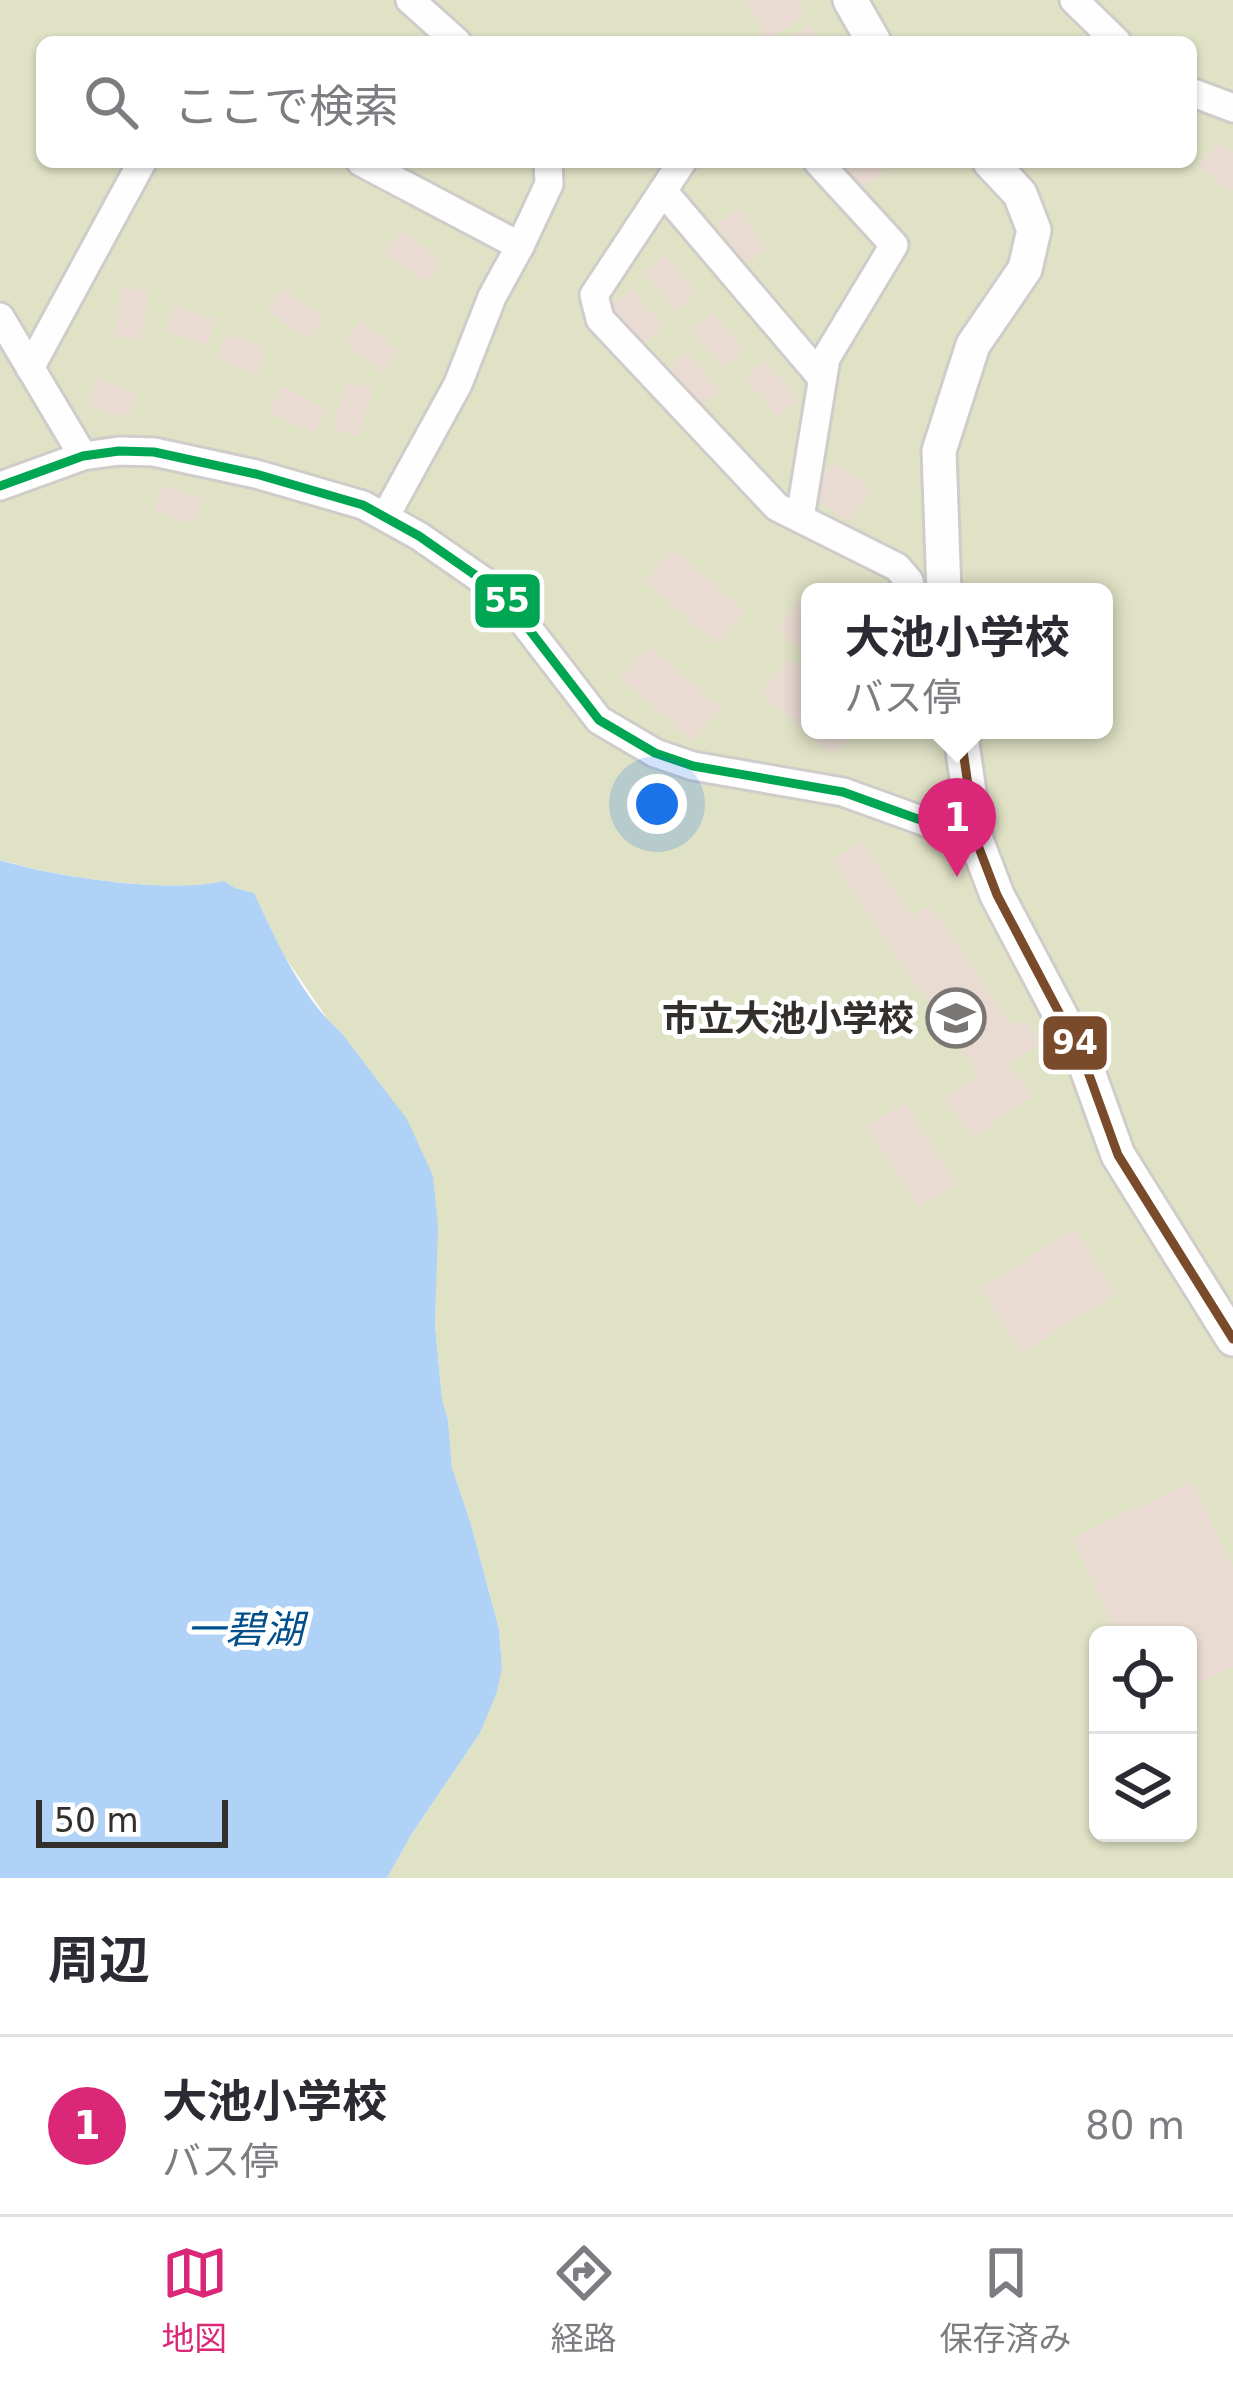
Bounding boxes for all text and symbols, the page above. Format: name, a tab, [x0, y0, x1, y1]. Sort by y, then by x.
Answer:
search box	[36, 36, 1197, 168]
icon: search	[78, 69, 144, 135]
text: ここで検索	[174, 80, 399, 133]
line badge: 55	[473, 572, 542, 630]
text: 55	[484, 581, 530, 620]
popup	[801, 583, 1113, 739]
text: 大池小学校	[844, 611, 1070, 664]
text: バス停	[844, 675, 962, 720]
your location	[627, 774, 687, 834]
pin: 1	[918, 778, 996, 877]
school or university icon: 市立大池小学校	[925, 987, 987, 1049]
place label: 市立大池小学校	[662, 998, 914, 1039]
line badge: 94	[1041, 1014, 1109, 1072]
text: 94	[1052, 1023, 1098, 1062]
water label: 一碧湖	[186, 1607, 309, 1652]
map controls	[1089, 1626, 1197, 1842]
button: locate	[1089, 1626, 1197, 1734]
button: layers	[1089, 1734, 1197, 1842]
scale bar	[36, 1794, 228, 1847]
text: 50 m	[54, 1801, 139, 1840]
text: 周辺	[48, 1931, 150, 1990]
text: 大池小学校	[162, 2075, 387, 2128]
text: 1	[73, 2103, 101, 2148]
text: 80 m	[1085, 2103, 1185, 2148]
text: バス停	[162, 2139, 279, 2184]
tab: 地図	[162, 2240, 228, 2360]
tab: 経路	[551, 2240, 617, 2360]
tab: 保存済み	[940, 2240, 1072, 2360]

